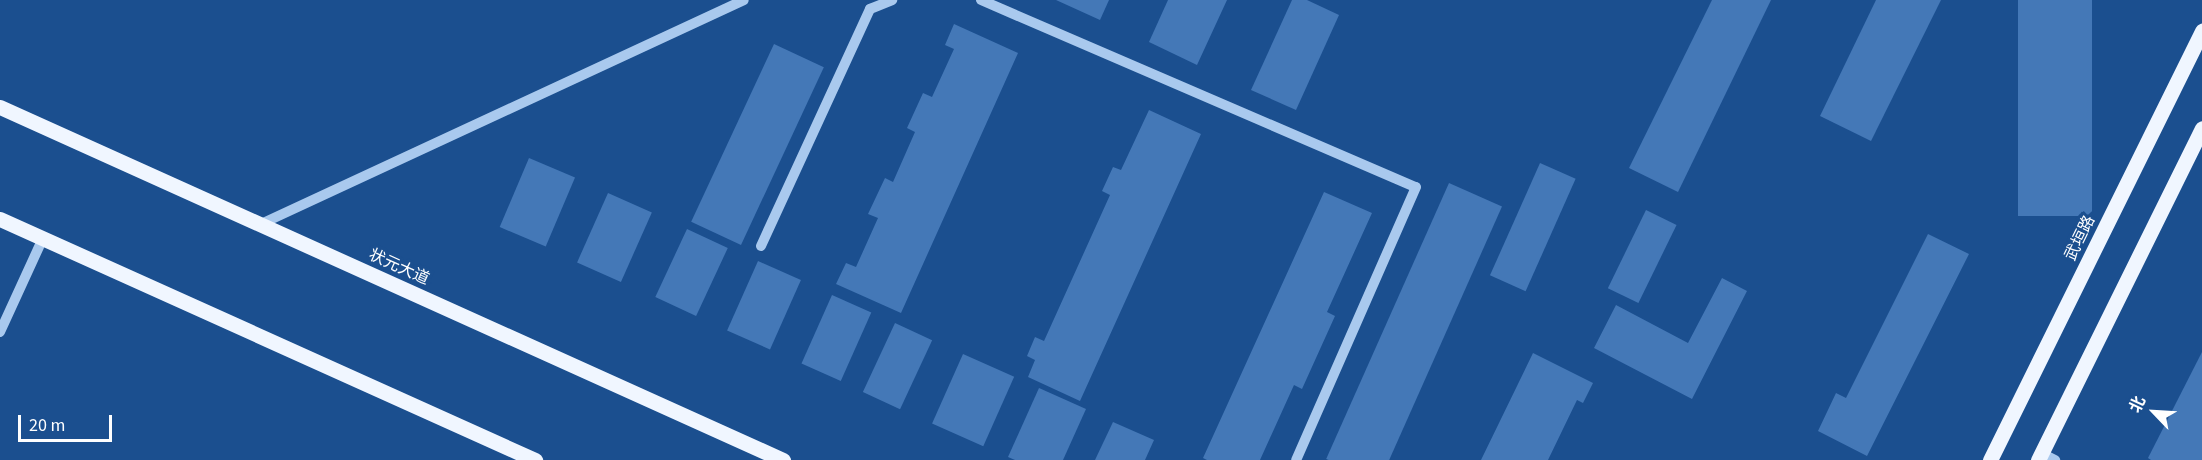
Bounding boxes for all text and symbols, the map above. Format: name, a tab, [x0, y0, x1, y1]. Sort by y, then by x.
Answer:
street label: 武垣路	[2061, 212, 2099, 264]
street label: 状元大道	[366, 245, 432, 289]
north arrow	[2124, 382, 2184, 442]
text: 北	[2124, 392, 2151, 416]
scale bar	[21, 403, 116, 441]
text: 20 m	[29, 413, 65, 438]

